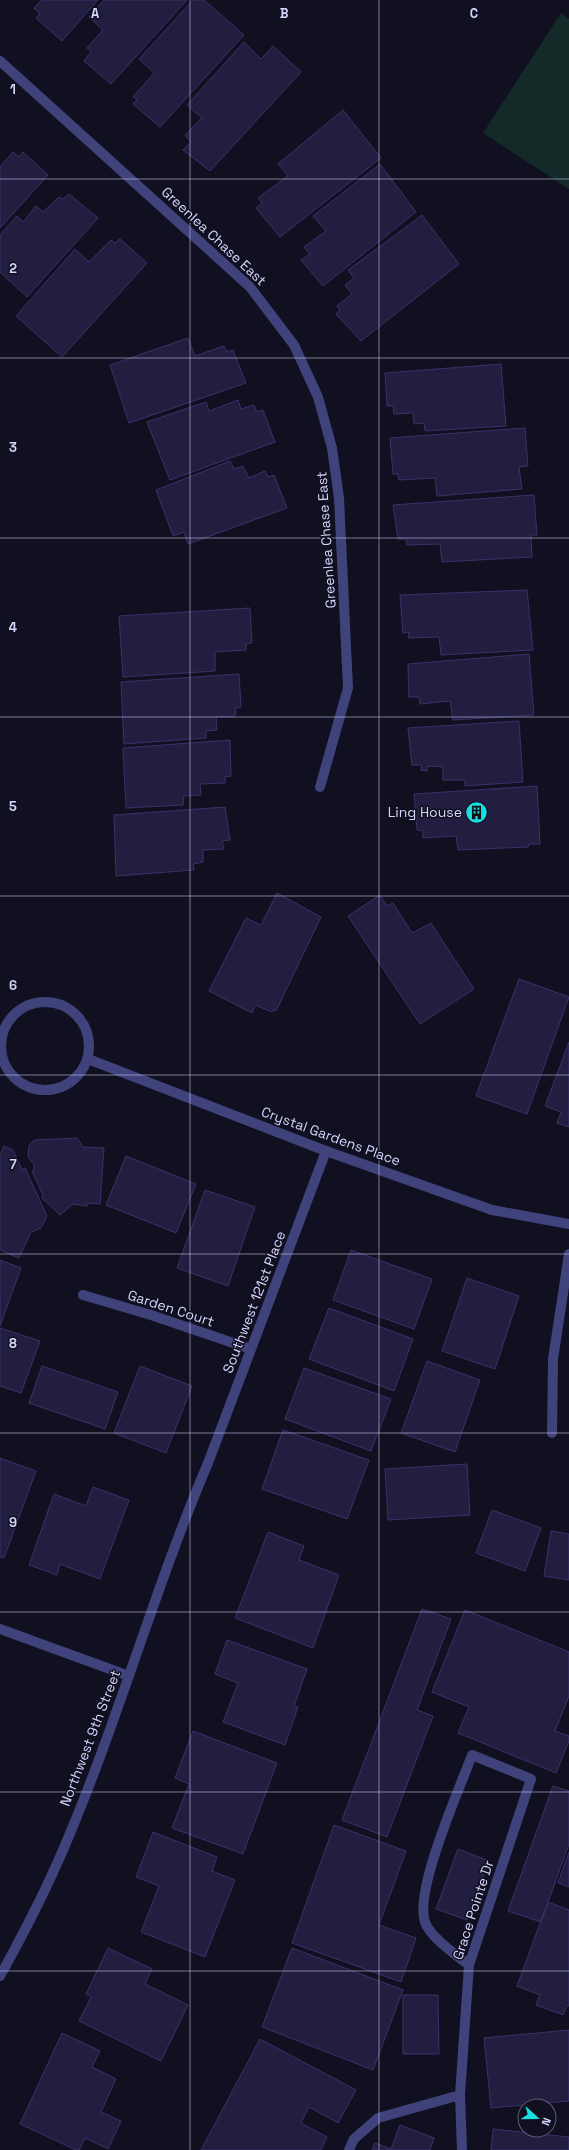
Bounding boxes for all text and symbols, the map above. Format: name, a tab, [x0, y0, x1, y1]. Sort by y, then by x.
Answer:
text: A	[91, 5, 100, 22]
text: B	[280, 5, 289, 22]
text: C	[470, 5, 478, 22]
text: 1	[10, 81, 16, 98]
street label: Greenlea Chase East	[158, 183, 270, 289]
text: 2	[9, 260, 17, 277]
text: 3	[9, 439, 17, 456]
street label: Greenlea Chase East	[312, 471, 340, 609]
text: 4	[9, 619, 17, 636]
text: 5	[9, 798, 17, 815]
building icon: Ling House	[464, 799, 490, 825]
place label: Ling House	[388, 803, 462, 821]
text: 6	[9, 977, 17, 994]
street label: Crystal Gardens Place	[259, 1102, 403, 1170]
text: 7	[9, 1156, 17, 1173]
street label: Southwest 121st Place	[219, 1228, 289, 1376]
street label: Garden Court	[126, 1286, 216, 1330]
text: 8	[9, 1335, 17, 1352]
text: 9	[9, 1514, 17, 1531]
street label: Northwest 9th Street	[56, 1667, 124, 1809]
street label: Grace Pointe Dr	[448, 1858, 498, 1962]
north arrow	[517, 2098, 557, 2138]
text: N	[538, 2116, 554, 2128]

